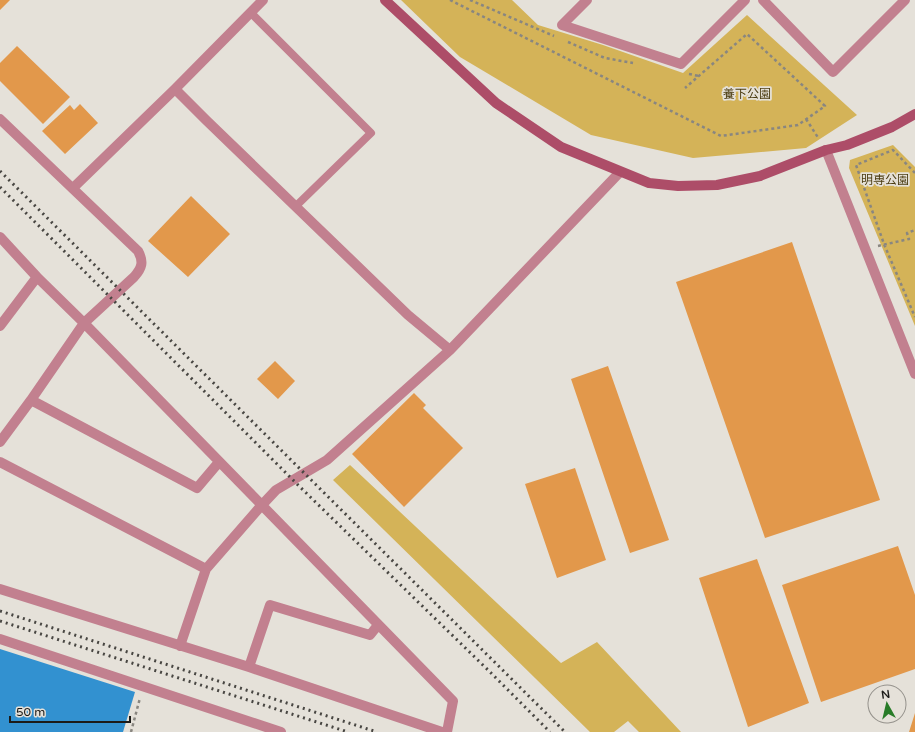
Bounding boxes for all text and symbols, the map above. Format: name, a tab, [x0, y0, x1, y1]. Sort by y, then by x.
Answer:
park label: 養下公園	[723, 87, 771, 101]
park label: 明専公園	[861, 173, 909, 187]
north arrow	[867, 684, 907, 724]
text: N	[880, 688, 891, 702]
scale bar	[10, 698, 130, 724]
text: 50 m	[16, 705, 45, 719]

